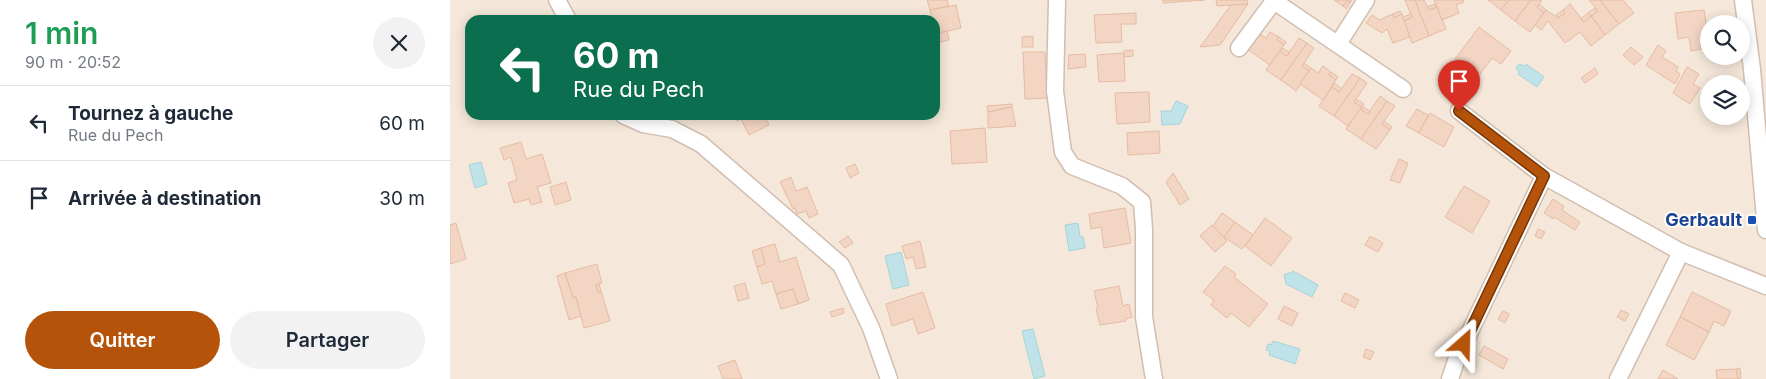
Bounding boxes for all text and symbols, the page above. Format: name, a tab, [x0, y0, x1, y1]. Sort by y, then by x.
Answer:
text: 1 min	[25, 15, 98, 51]
map controls	[1700, 15, 1750, 125]
button: search	[1700, 15, 1750, 65]
button: close	[373, 17, 425, 69]
text: 60 m	[573, 34, 660, 76]
icon: left	[490, 35, 555, 100]
text: 90 m · 20:52	[25, 52, 121, 72]
pin	[1438, 60, 1480, 111]
icon: arrive	[1445, 67, 1473, 95]
button: layers	[1700, 75, 1750, 125]
text: Rue du Pech	[573, 76, 704, 102]
text: Tournez à gauche	[68, 102, 233, 125]
icon: left	[25, 109, 53, 137]
text: 60 m	[379, 112, 425, 135]
text: Rue du Pech	[68, 125, 163, 145]
icon: arrive	[25, 184, 53, 212]
text: Arrivée à destination	[68, 187, 261, 210]
text: 30 m	[379, 187, 425, 210]
place label: Gerbault	[1665, 209, 1742, 230]
marker: Gerbault	[1746, 214, 1758, 226]
button: Quitter	[25, 311, 220, 369]
button: Partager	[230, 311, 425, 369]
position arrow	[1437, 317, 1489, 369]

